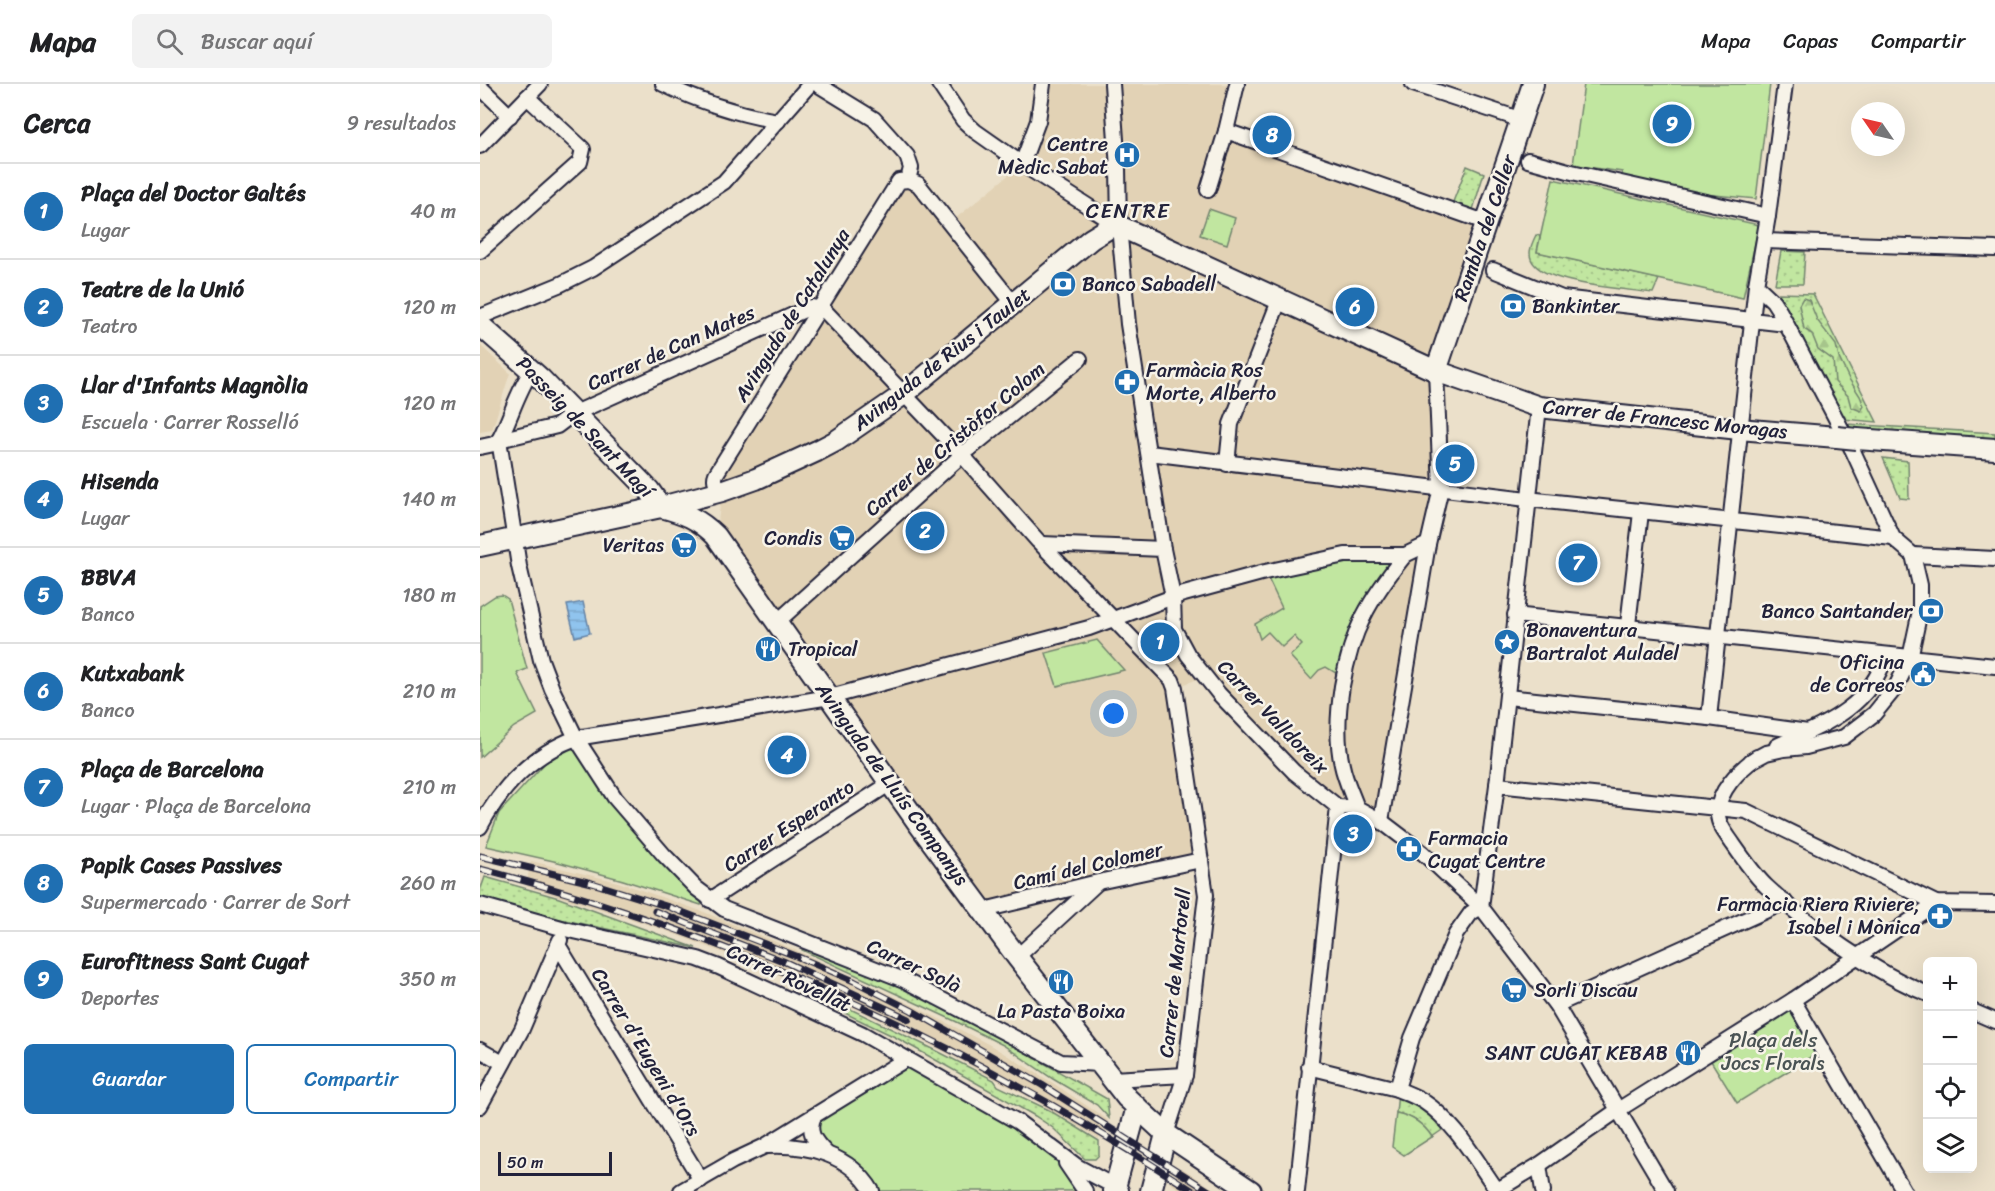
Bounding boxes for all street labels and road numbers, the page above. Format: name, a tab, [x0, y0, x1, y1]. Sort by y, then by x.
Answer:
street label: Rambla del Celler	[1444, 148, 1527, 306]
street label: Avinguda de Catalunya	[724, 220, 860, 410]
street label: Avinguda de Rius i Taulet	[844, 278, 1039, 441]
street label: Carrer de Can Mates	[581, 295, 761, 401]
street label: Passeig de Sant Magí	[507, 348, 664, 508]
street label: Carrer de Cristòfor Colom	[857, 353, 1053, 525]
street label: Carrer de Francesc Moragas	[1541, 389, 1790, 449]
street label: Carrer Valldoreix	[1209, 651, 1338, 783]
street label: Avinguda de Lluís Companys	[805, 674, 979, 894]
street label: Carrer Esperanto	[716, 770, 862, 882]
street label: Camí del Colomer	[1010, 832, 1167, 900]
street label: Carrer de Martorell	[1149, 886, 1201, 1059]
street label: Carrer Solà	[861, 929, 967, 1003]
street label: Carrer Rovellat	[721, 934, 858, 1022]
street label: Carrer d'Eugeni d'Ors	[582, 961, 711, 1144]

